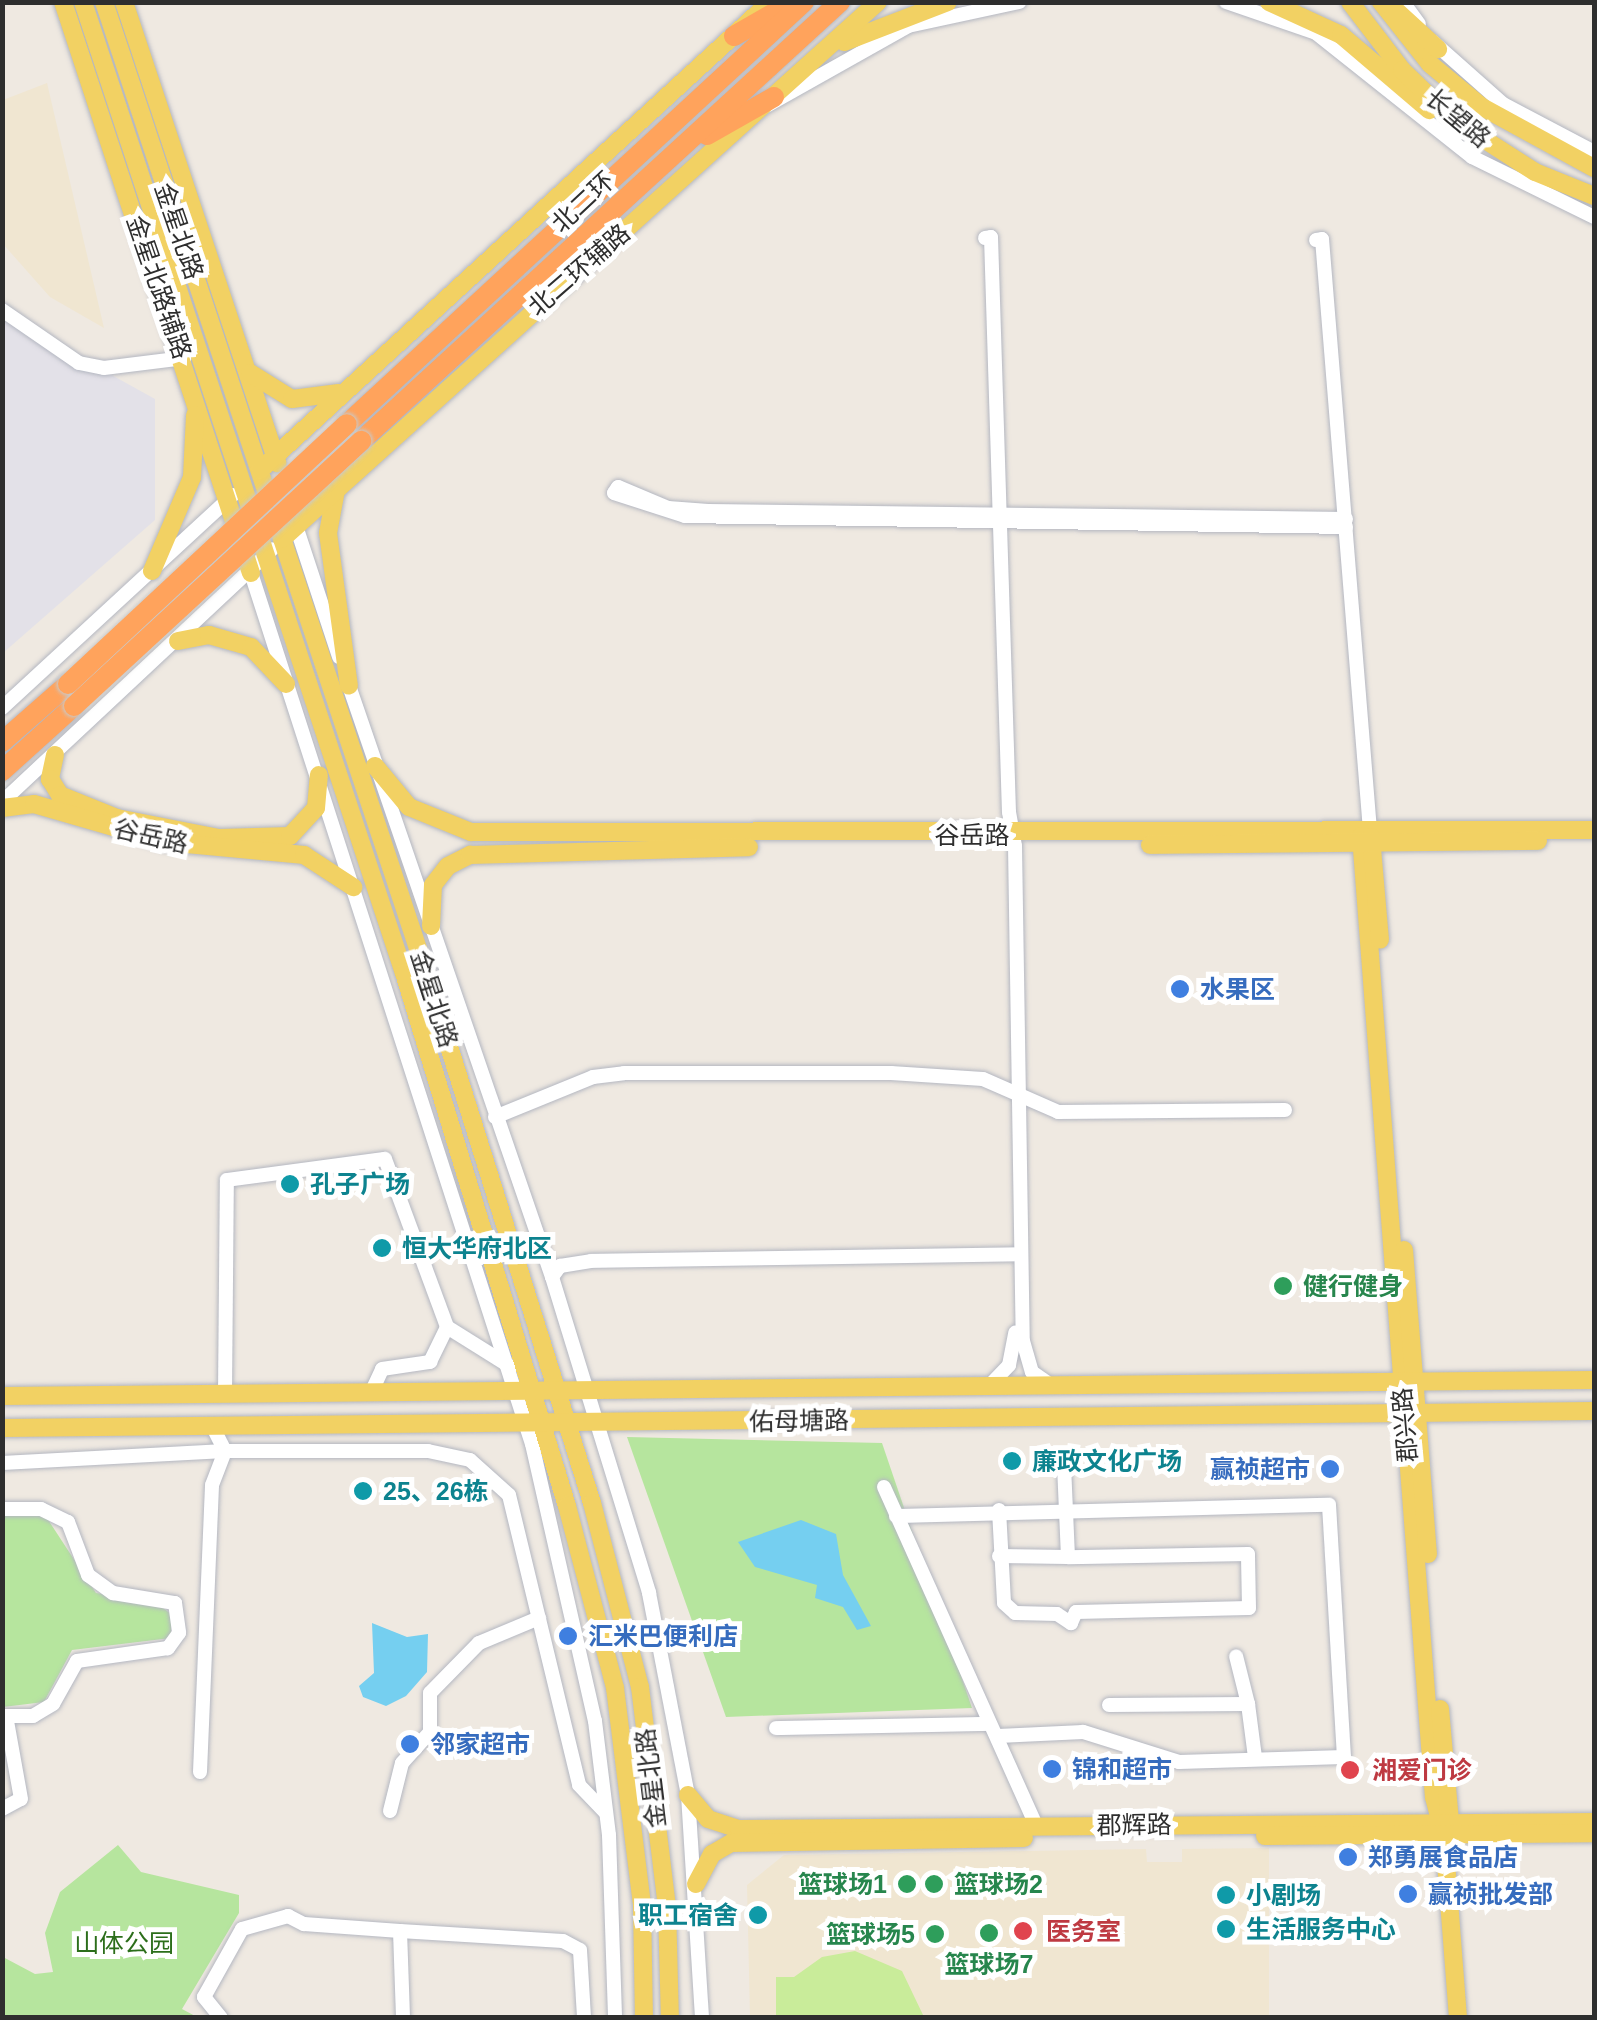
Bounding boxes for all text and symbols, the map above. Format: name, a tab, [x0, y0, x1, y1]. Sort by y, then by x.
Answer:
street label: 长望路	[1420, 82, 1496, 154]
street label: 北二环	[545, 165, 621, 239]
street label: 金星北路	[149, 179, 209, 283]
street label: 金星北路辅路	[120, 211, 198, 363]
street label: 北二环辅路	[522, 218, 636, 322]
street label: 谷岳路	[111, 813, 191, 859]
street label: 谷岳路	[935, 820, 1009, 850]
street label: 金星北路	[404, 947, 464, 1051]
place label: 水果区	[1200, 974, 1275, 1004]
marker: 水果区	[1169, 978, 1191, 1000]
place label: 孔子广场	[310, 1169, 410, 1199]
marker: 孔子广场	[279, 1173, 301, 1195]
place label: 恒大华府北区	[402, 1233, 552, 1263]
marker: 恒大华府北区	[371, 1237, 393, 1259]
place label: 健行健身	[1303, 1271, 1403, 1301]
marker: 健行健身	[1272, 1275, 1294, 1297]
street label: 郡兴路	[1387, 1386, 1423, 1464]
street label: 佑母塘路	[749, 1405, 849, 1437]
place label: 廉政文化广场	[1032, 1446, 1182, 1476]
marker: 廉政文化广场	[1001, 1450, 1023, 1472]
place label: 赢祯超市	[1210, 1454, 1310, 1484]
marker: 赢祯超市	[1319, 1458, 1341, 1480]
place label: 25、26栋	[383, 1476, 489, 1506]
marker: 25、26栋	[352, 1480, 374, 1502]
place label: 汇米巴便利店	[588, 1621, 738, 1651]
marker: 汇米巴便利店	[557, 1625, 579, 1647]
street label: 金星北路	[630, 1727, 672, 1829]
place label: 邻家超市	[430, 1729, 530, 1759]
marker: 邻家超市	[399, 1733, 421, 1755]
place label: 锦和超市	[1072, 1754, 1172, 1784]
place label: 湘爱门诊	[1372, 1755, 1472, 1785]
marker: 湘爱门诊	[1337, 1757, 1363, 1783]
marker: 锦和超市	[1041, 1758, 1063, 1780]
street label: 郡辉路	[1096, 1809, 1172, 1841]
place label: 郑勇展食品店	[1368, 1842, 1518, 1872]
marker: 郑勇展食品店	[1337, 1846, 1359, 1868]
place label: 篮球场1	[798, 1869, 887, 1899]
place label: 篮球场2	[954, 1869, 1043, 1899]
marker: 篮球场1	[896, 1873, 918, 1895]
marker: 篮球场2	[923, 1873, 945, 1895]
place label: 赢祯批发部	[1428, 1879, 1553, 1909]
place label: 小剧场	[1246, 1880, 1321, 1910]
marker: 赢祯批发部	[1397, 1883, 1419, 1905]
marker: 小剧场	[1215, 1884, 1237, 1906]
place label: 职工宿舍	[638, 1900, 738, 1930]
marker: 职工宿舍	[747, 1904, 769, 1926]
place label: 生活服务中心	[1246, 1914, 1396, 1944]
place label: 医务室	[1046, 1916, 1121, 1946]
marker: 医务室	[1010, 1918, 1036, 1944]
marker: 生活服务中心	[1215, 1918, 1237, 1940]
place label: 篮球场5	[826, 1919, 915, 1949]
marker: 篮球场7	[978, 1922, 1000, 1944]
marker: 篮球场5	[924, 1923, 946, 1945]
park label: 山体公园	[74, 1928, 174, 1958]
place label: 篮球场7	[945, 1949, 1033, 1979]

